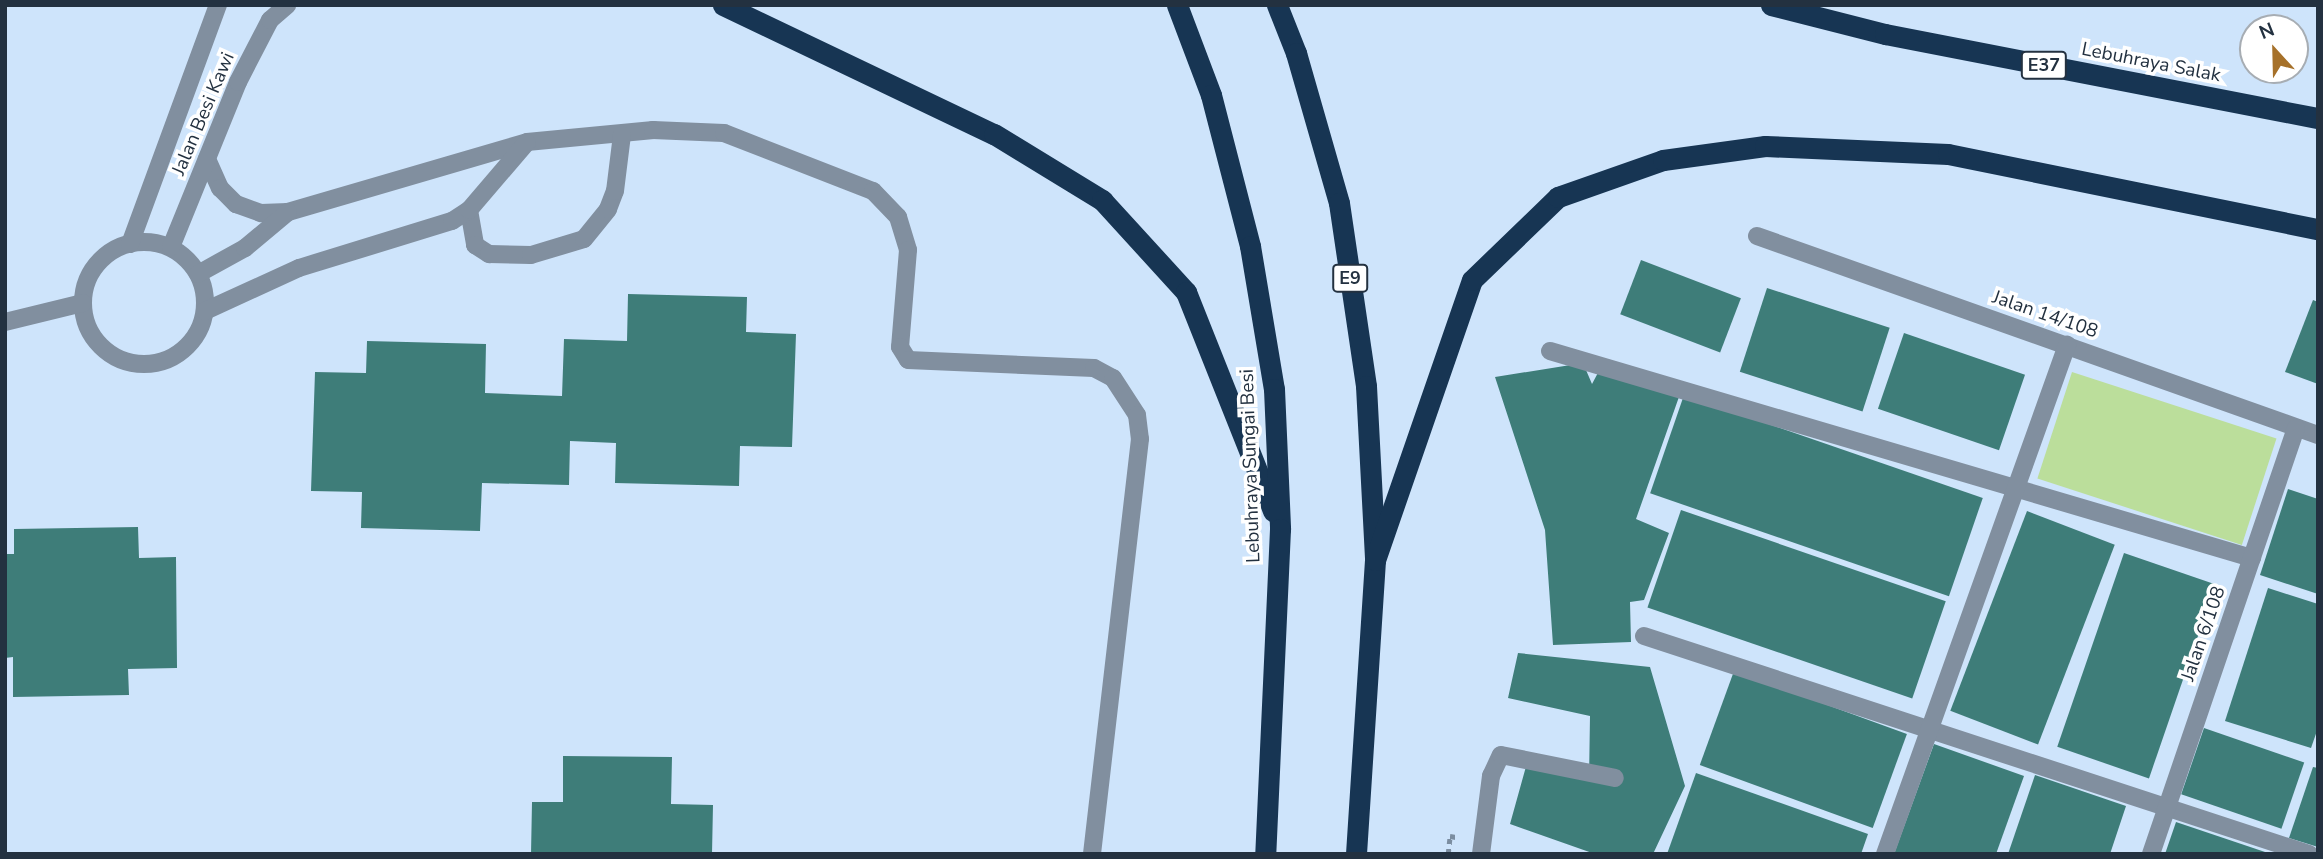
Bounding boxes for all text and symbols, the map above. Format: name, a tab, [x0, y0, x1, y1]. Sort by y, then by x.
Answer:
north arrow	[2239, 14, 2309, 84]
text: N	[2255, 17, 2278, 46]
street label: Lebuhraya Salak	[2080, 38, 2222, 88]
street label: Jalan Besi Kawi	[168, 49, 240, 179]
road number: E37	[2020, 51, 2068, 80]
road number: E9	[1331, 264, 1369, 292]
street label: Jalan 14/108	[1989, 286, 2101, 344]
street label: Lebuhraya Sungai Besi	[1236, 369, 1266, 563]
street label: Jalan 6/108	[2177, 584, 2231, 684]

